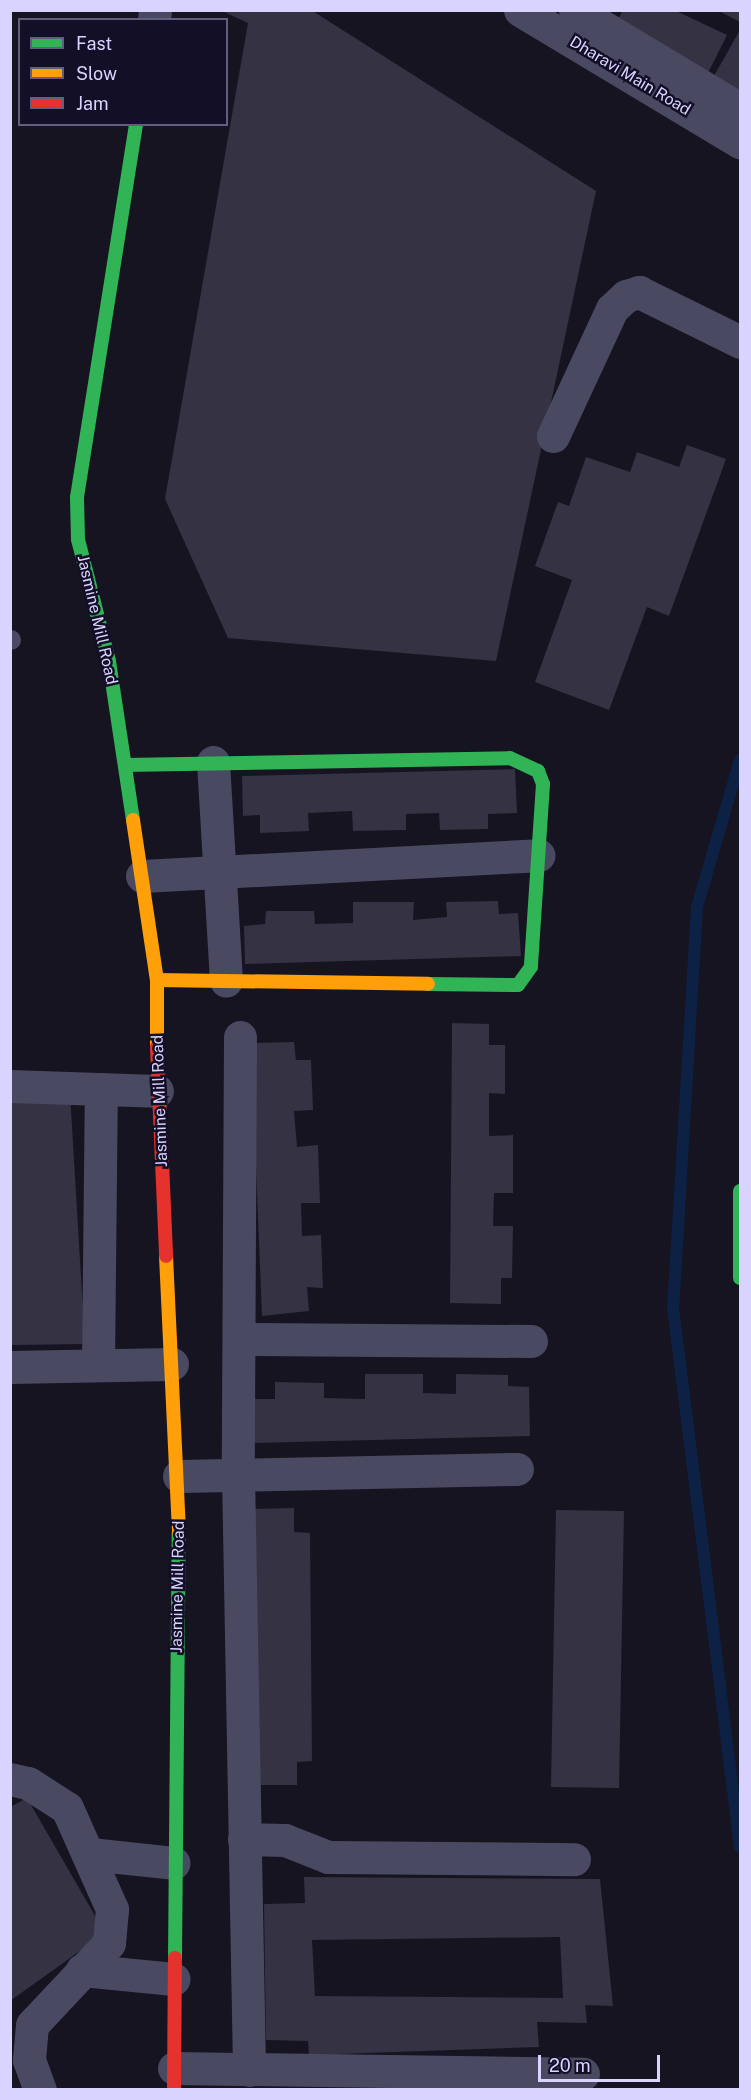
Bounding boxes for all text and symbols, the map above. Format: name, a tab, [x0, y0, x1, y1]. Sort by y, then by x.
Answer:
legend	[18, 18, 228, 126]
street label: Dharavi Main Road	[566, 32, 694, 120]
text: Fast	[76, 33, 112, 54]
text: Slow	[76, 63, 117, 84]
text: Jam	[76, 93, 109, 114]
street label: Jasmine Mill Road	[73, 553, 121, 687]
street label: Jasmine Mill Road	[148, 1034, 172, 1168]
street label: Jasmine Mill Road	[167, 1521, 189, 1653]
scale bar	[541, 2043, 662, 2081]
text: 20 m	[549, 2055, 591, 2076]

